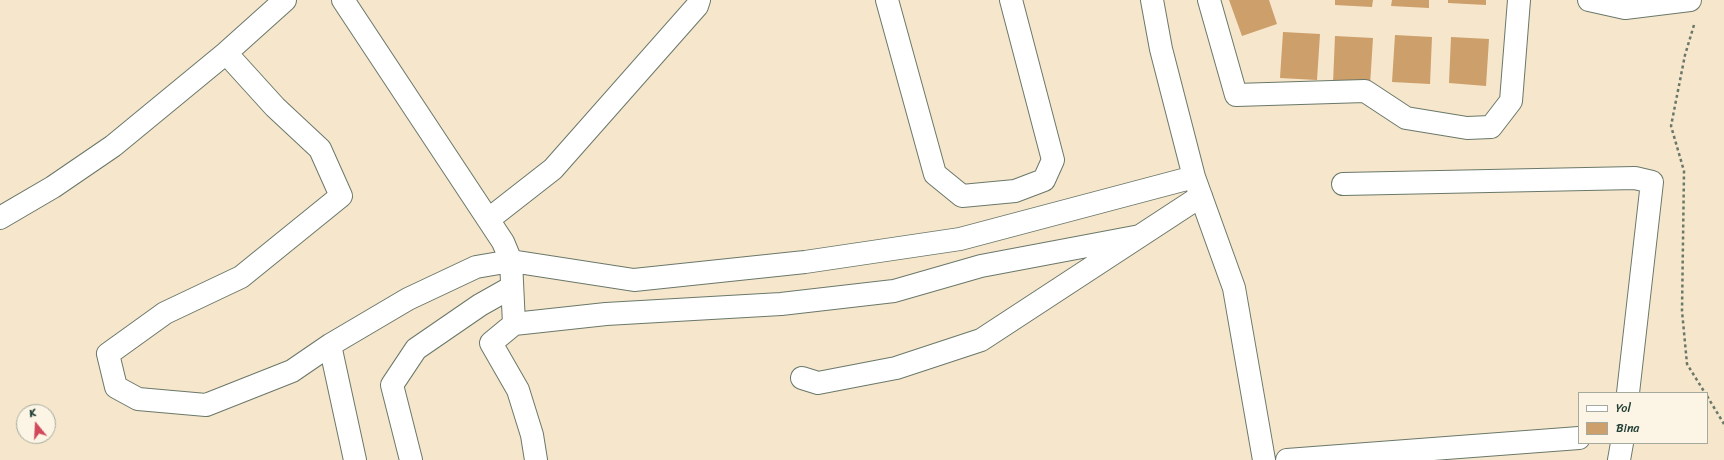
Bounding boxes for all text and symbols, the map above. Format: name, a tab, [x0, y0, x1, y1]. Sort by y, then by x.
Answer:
legend	[1578, 392, 1708, 444]
text: Yol	[1616, 397, 1631, 419]
text: K	[26, 403, 39, 423]
north arrow	[16, 404, 56, 444]
text: Bina	[1616, 417, 1639, 439]

